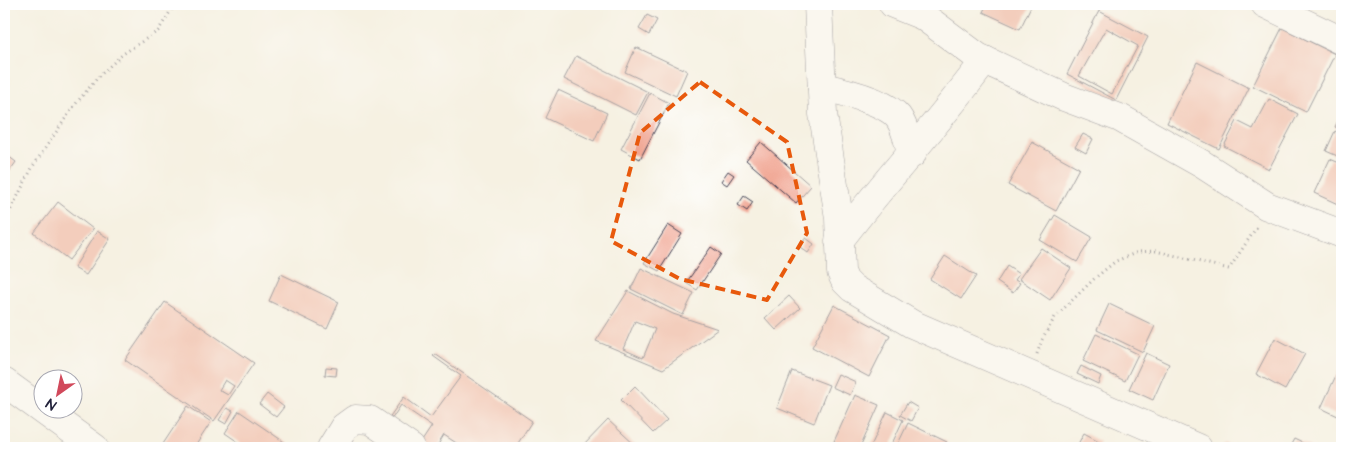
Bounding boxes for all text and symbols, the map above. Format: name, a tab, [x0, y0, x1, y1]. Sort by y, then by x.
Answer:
north arrow	[32, 370, 82, 420]
text: N	[42, 393, 61, 415]

